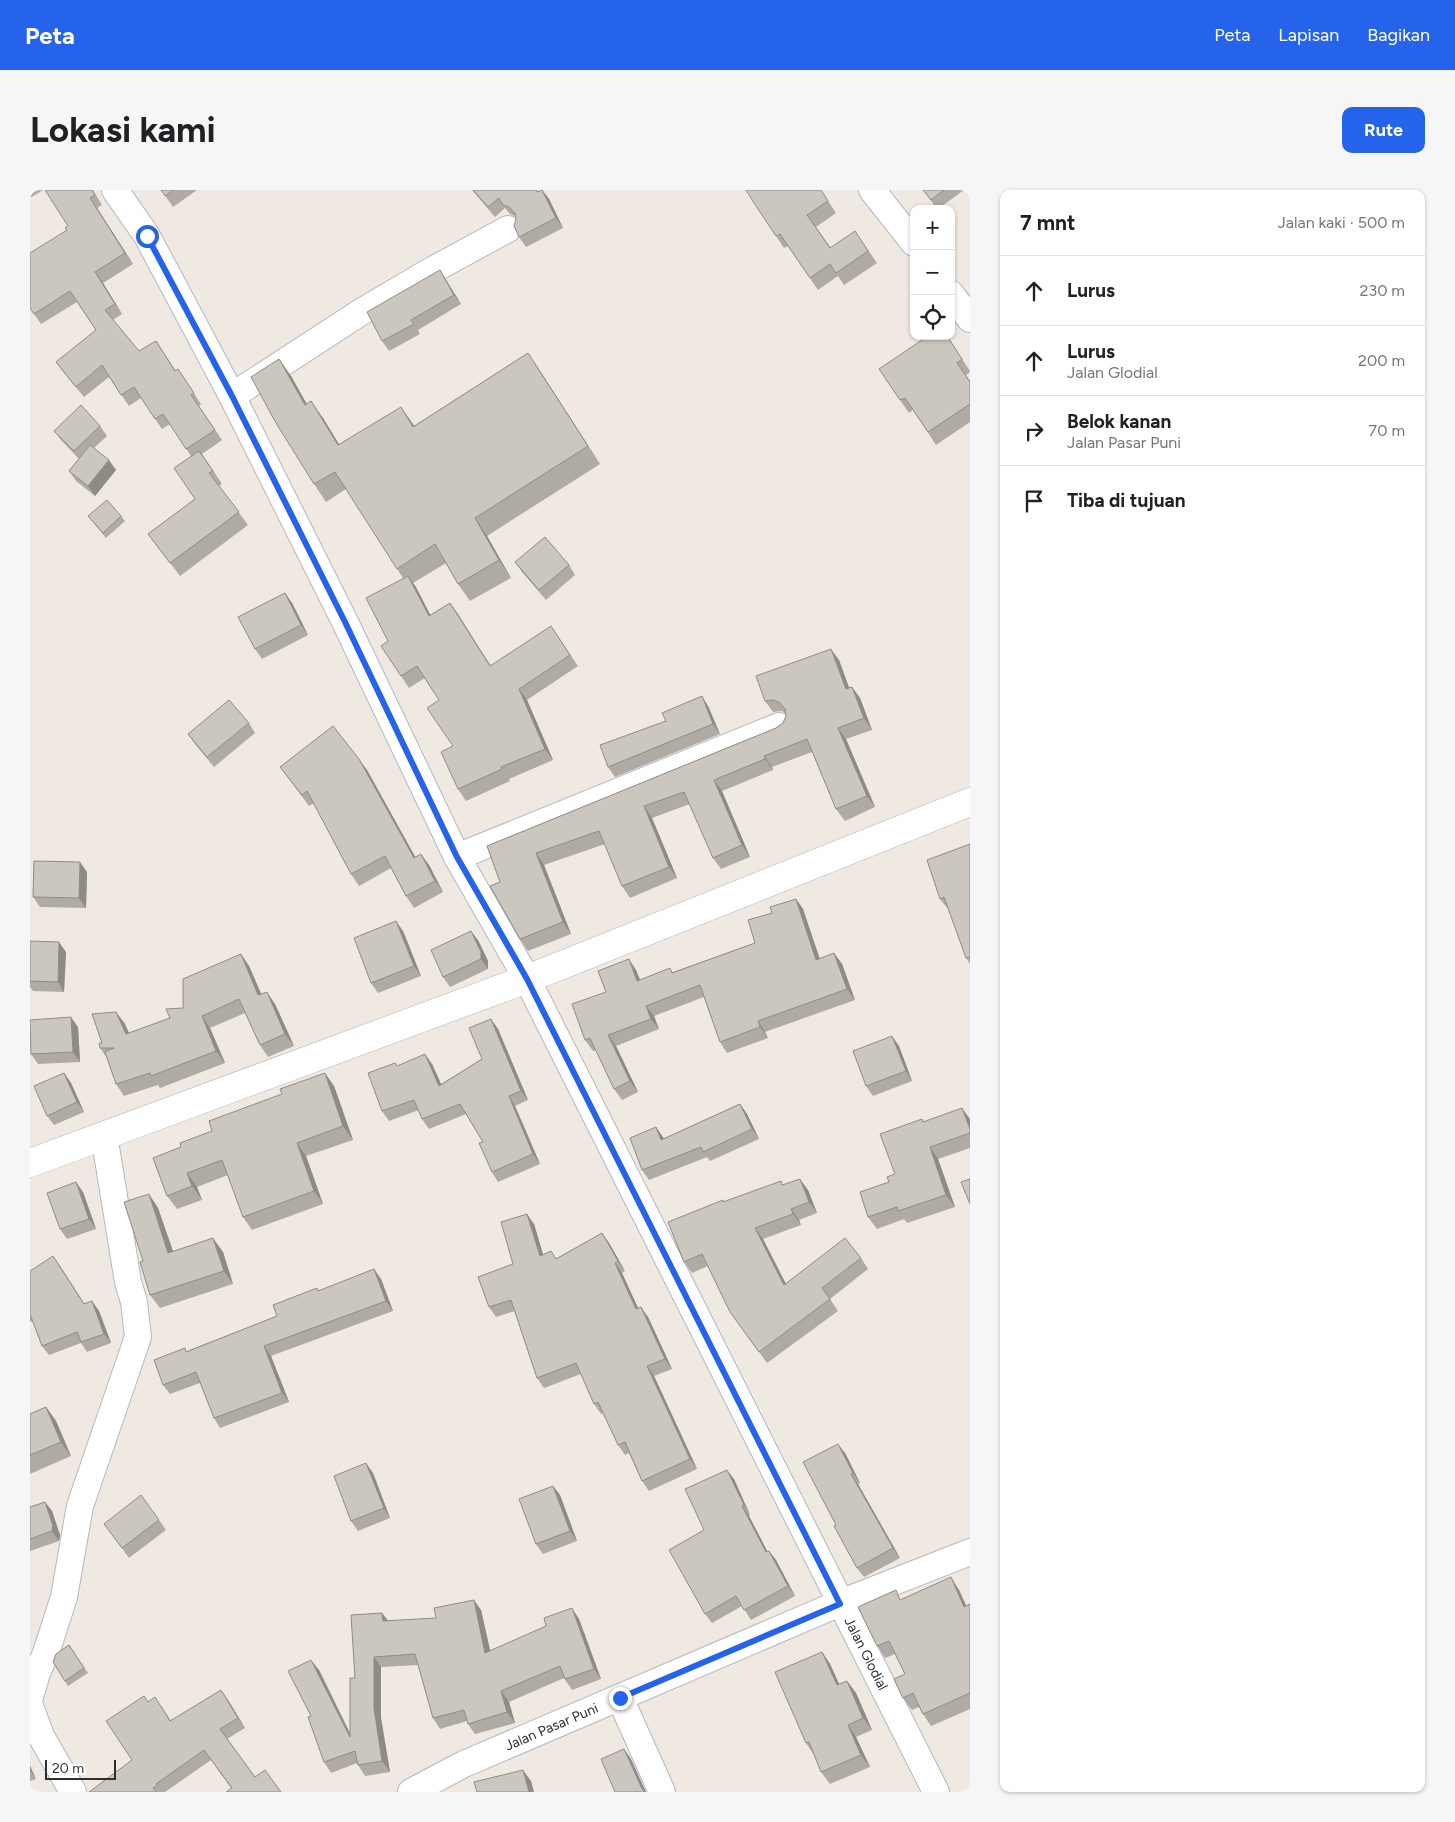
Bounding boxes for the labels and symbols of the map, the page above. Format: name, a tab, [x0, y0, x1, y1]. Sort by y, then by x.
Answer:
route start	[136, 225, 159, 248]
street label: Jalan Glodial	[841, 1614, 892, 1693]
route end	[609, 1687, 632, 1710]
street label: Jalan Pasar Puni	[502, 1699, 601, 1754]
scale bar	[45, 1757, 116, 1780]

